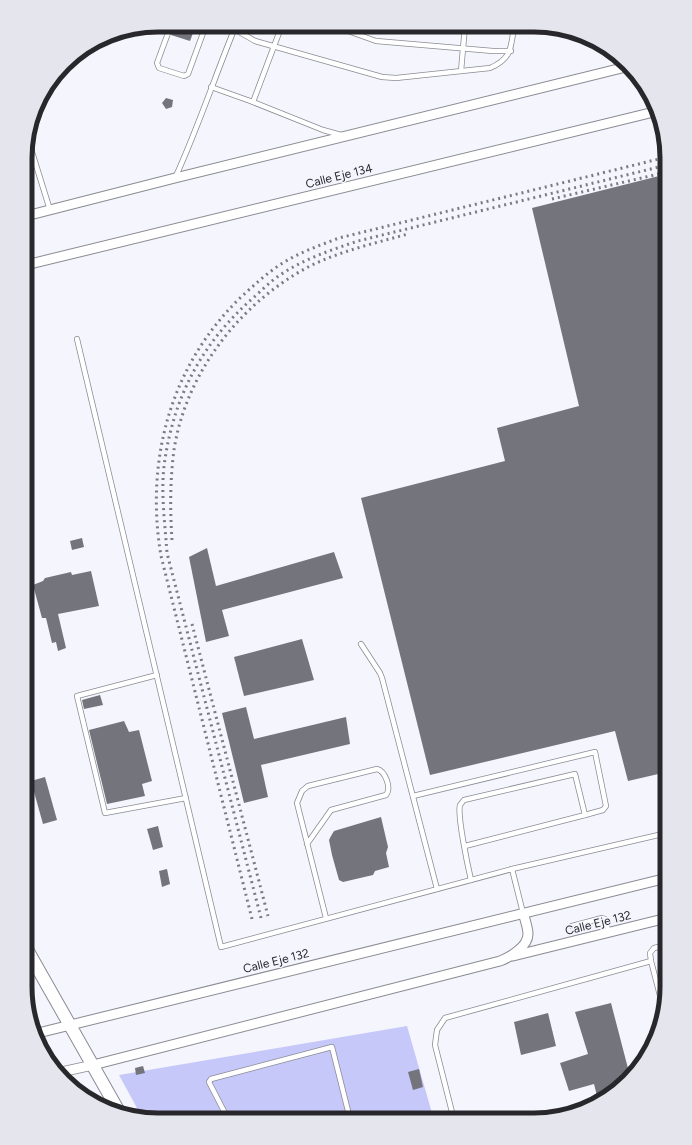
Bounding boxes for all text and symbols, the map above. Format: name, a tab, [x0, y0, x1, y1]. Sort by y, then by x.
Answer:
street label: Calle Eje 134	[304, 161, 374, 191]
street label: Calle Eje 132	[564, 908, 632, 938]
street label: Calle Eje 132	[242, 946, 310, 976]

